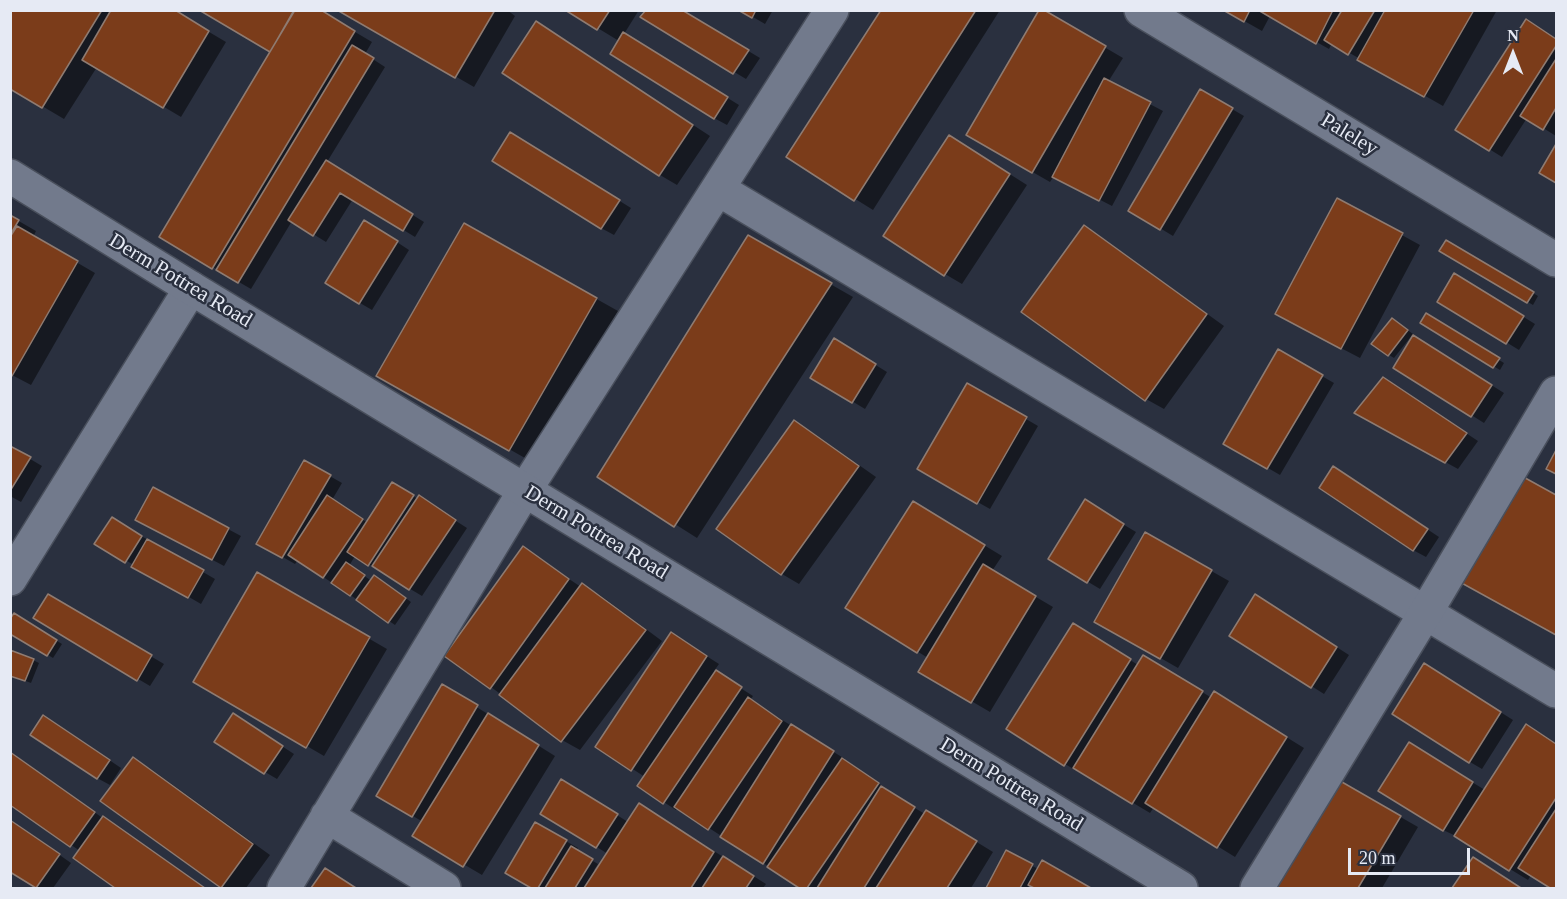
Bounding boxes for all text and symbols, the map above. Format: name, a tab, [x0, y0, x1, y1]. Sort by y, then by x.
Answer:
north arrow	[1483, 24, 1543, 84]
text: N	[1507, 27, 1519, 44]
street label: Paleley	[1313, 106, 1385, 164]
street label: Derm Pottrea Road	[92, 221, 268, 341]
street label: Derm Pottrea Road	[508, 473, 684, 593]
street label: Derm Pottrea Road	[923, 725, 1099, 845]
scale bar	[1351, 836, 1472, 874]
text: 20 m	[1359, 848, 1396, 868]

